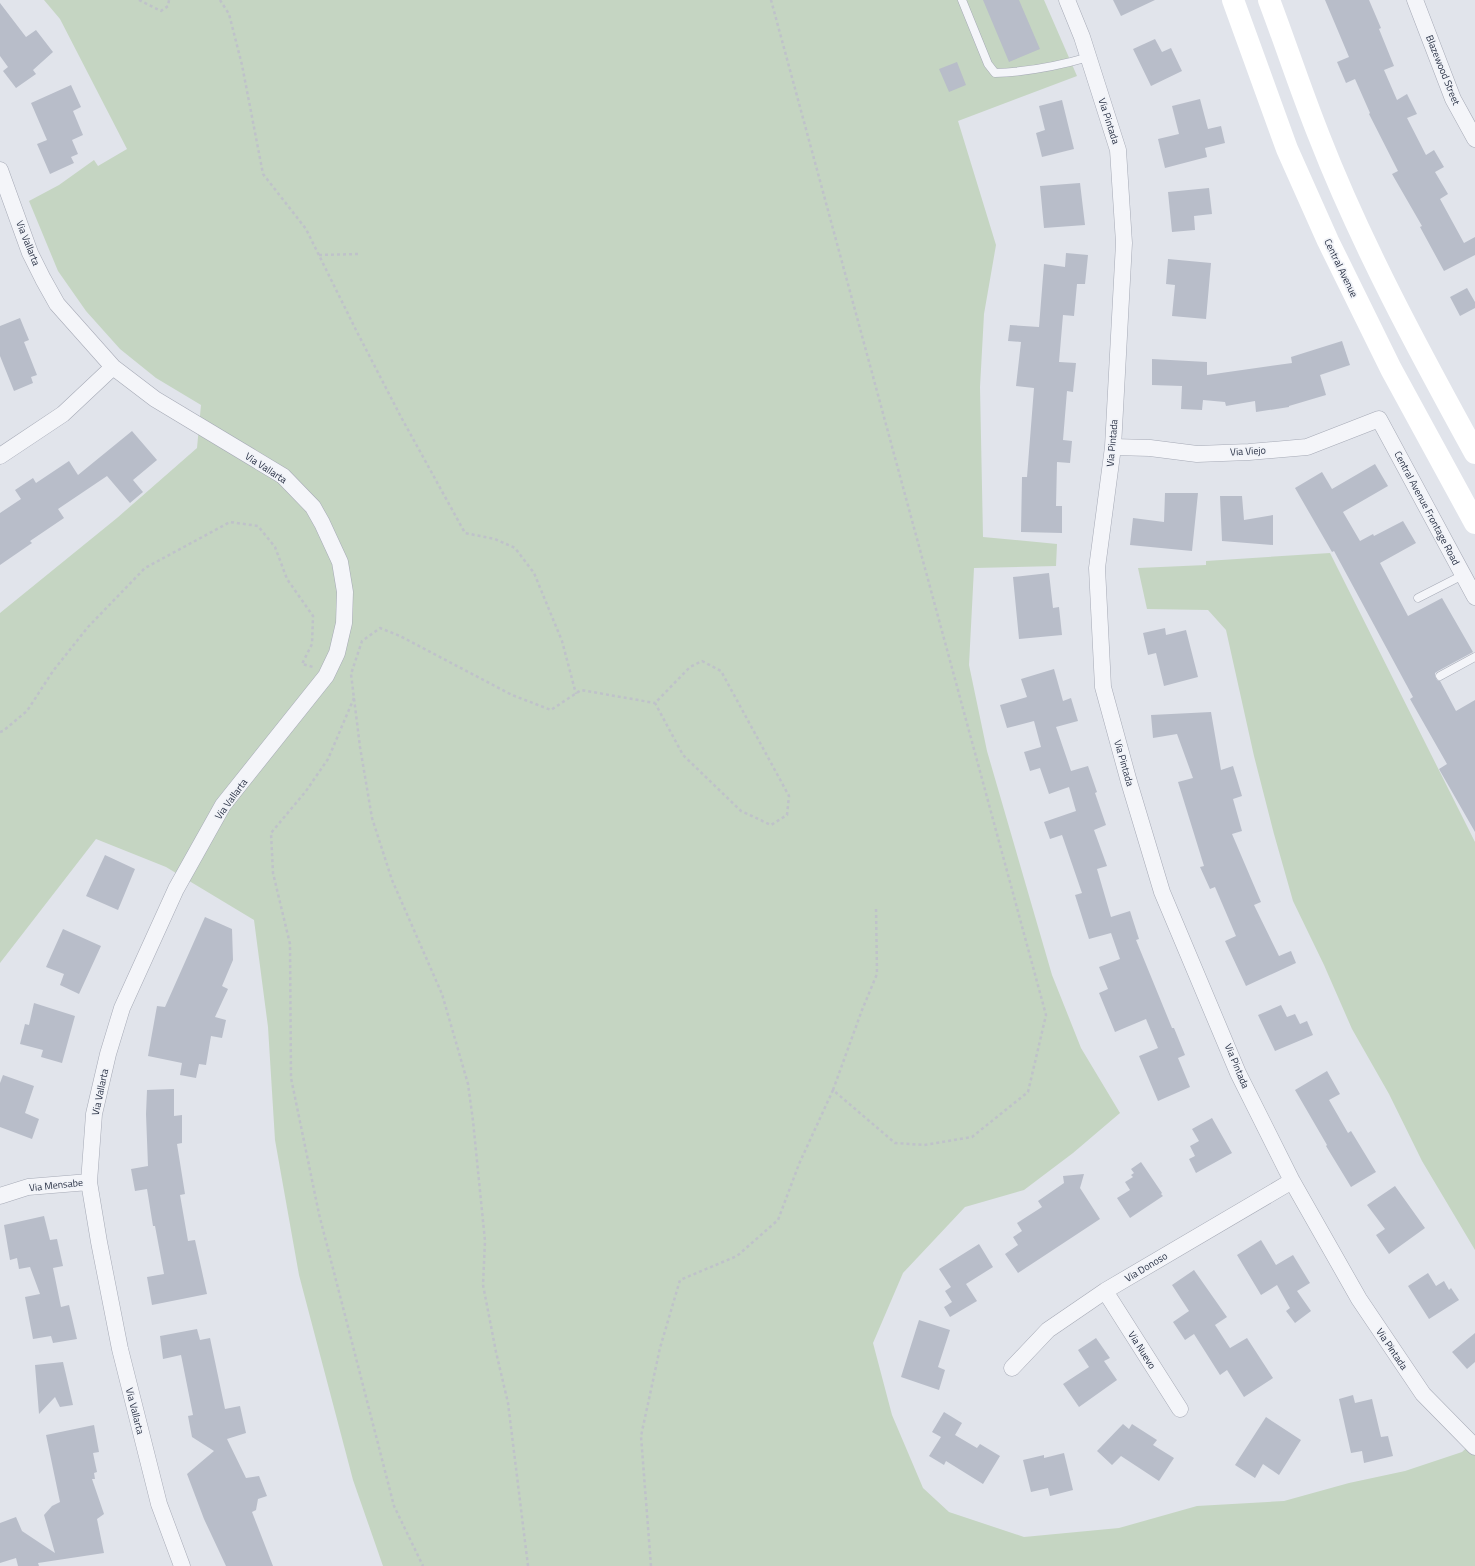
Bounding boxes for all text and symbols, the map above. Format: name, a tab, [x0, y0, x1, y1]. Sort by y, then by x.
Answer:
street label: Blazewood Street	[1422, 33, 1464, 108]
street label: Via Pintada	[1095, 96, 1123, 146]
street label: Via Vallarta	[12, 218, 44, 268]
street label: Central Avenue	[1320, 236, 1362, 300]
street label: Via Pintada	[1102, 419, 1122, 467]
street label: Via Viejo	[1230, 443, 1266, 459]
street label: Central Avenue Frontage Road	[1390, 448, 1464, 568]
street label: Via Vallarta	[242, 449, 290, 487]
street label: Via Pintada	[1110, 738, 1138, 788]
street label: Via Vallarta	[211, 775, 251, 823]
street label: Via Pintada	[1221, 1041, 1253, 1091]
street label: Via Vallarta	[88, 1067, 112, 1117]
street label: Via Mensabe	[28, 1175, 84, 1195]
street label: Via Donoso	[1122, 1248, 1170, 1286]
street label: Via Pintada	[1373, 1325, 1411, 1373]
street label: Via Nuevo	[1124, 1328, 1160, 1372]
street label: Via Vallarta	[122, 1386, 148, 1436]

